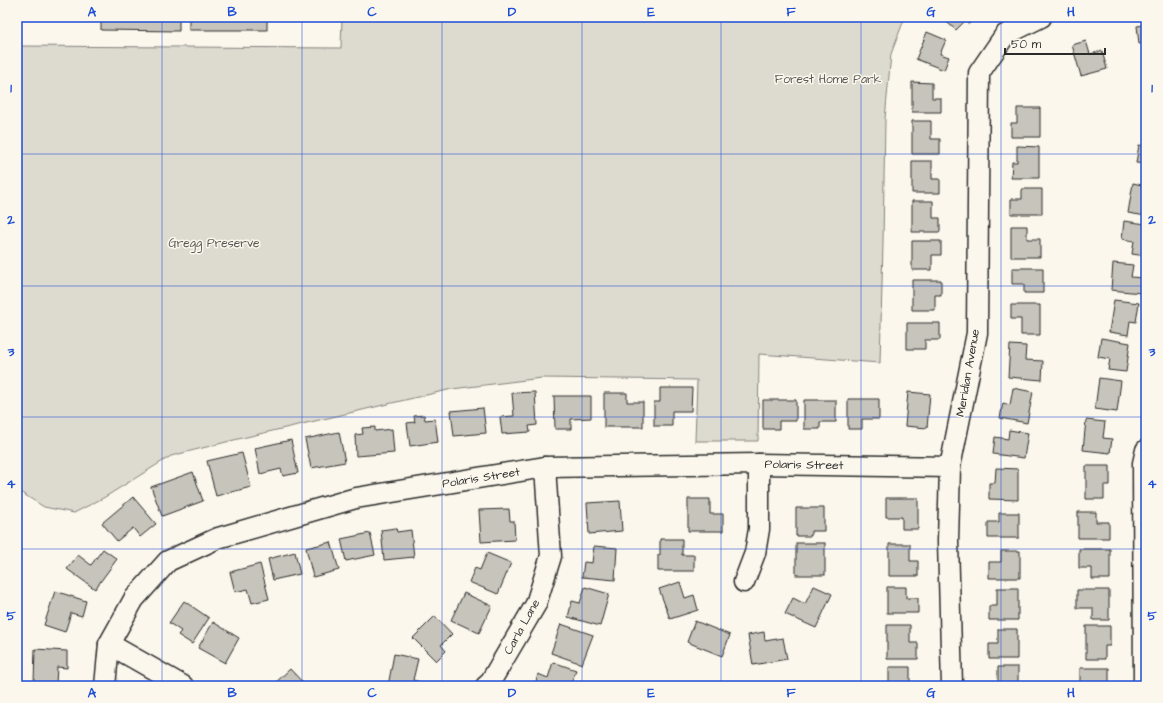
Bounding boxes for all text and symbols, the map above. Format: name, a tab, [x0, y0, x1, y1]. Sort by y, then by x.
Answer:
text: A	[88, 3, 97, 21]
text: B	[227, 3, 237, 21]
text: C	[367, 3, 377, 21]
text: D	[508, 3, 517, 21]
text: E	[647, 3, 655, 21]
text: F	[786, 3, 796, 21]
text: G	[926, 3, 936, 21]
text: H	[1067, 3, 1075, 21]
scale bar	[1005, 30, 1105, 56]
text: 50 m	[1011, 36, 1042, 53]
park label: Forest Home Park	[775, 71, 882, 88]
text: 1	[10, 79, 12, 97]
text: 1	[1151, 79, 1153, 97]
text: 2	[6, 211, 15, 229]
text: 2	[1147, 211, 1156, 229]
park label: Gregg Preserve	[168, 235, 260, 253]
street label: Meridian Avenue	[952, 327, 984, 418]
text: 3	[7, 343, 15, 361]
text: 3	[1148, 343, 1156, 361]
street label: Polaris Street	[765, 456, 844, 474]
street label: Polaris Street	[441, 463, 521, 493]
text: 4	[7, 475, 16, 493]
text: 4	[1148, 475, 1157, 493]
street label: Carla Lane	[500, 596, 544, 658]
text: 5	[6, 607, 16, 625]
text: 5	[1147, 607, 1157, 625]
text: A	[88, 684, 97, 702]
text: B	[227, 684, 237, 702]
text: C	[367, 684, 377, 702]
text: D	[508, 684, 517, 702]
text: E	[647, 684, 655, 702]
text: F	[786, 684, 796, 702]
text: G	[926, 684, 936, 702]
text: H	[1067, 684, 1075, 702]

